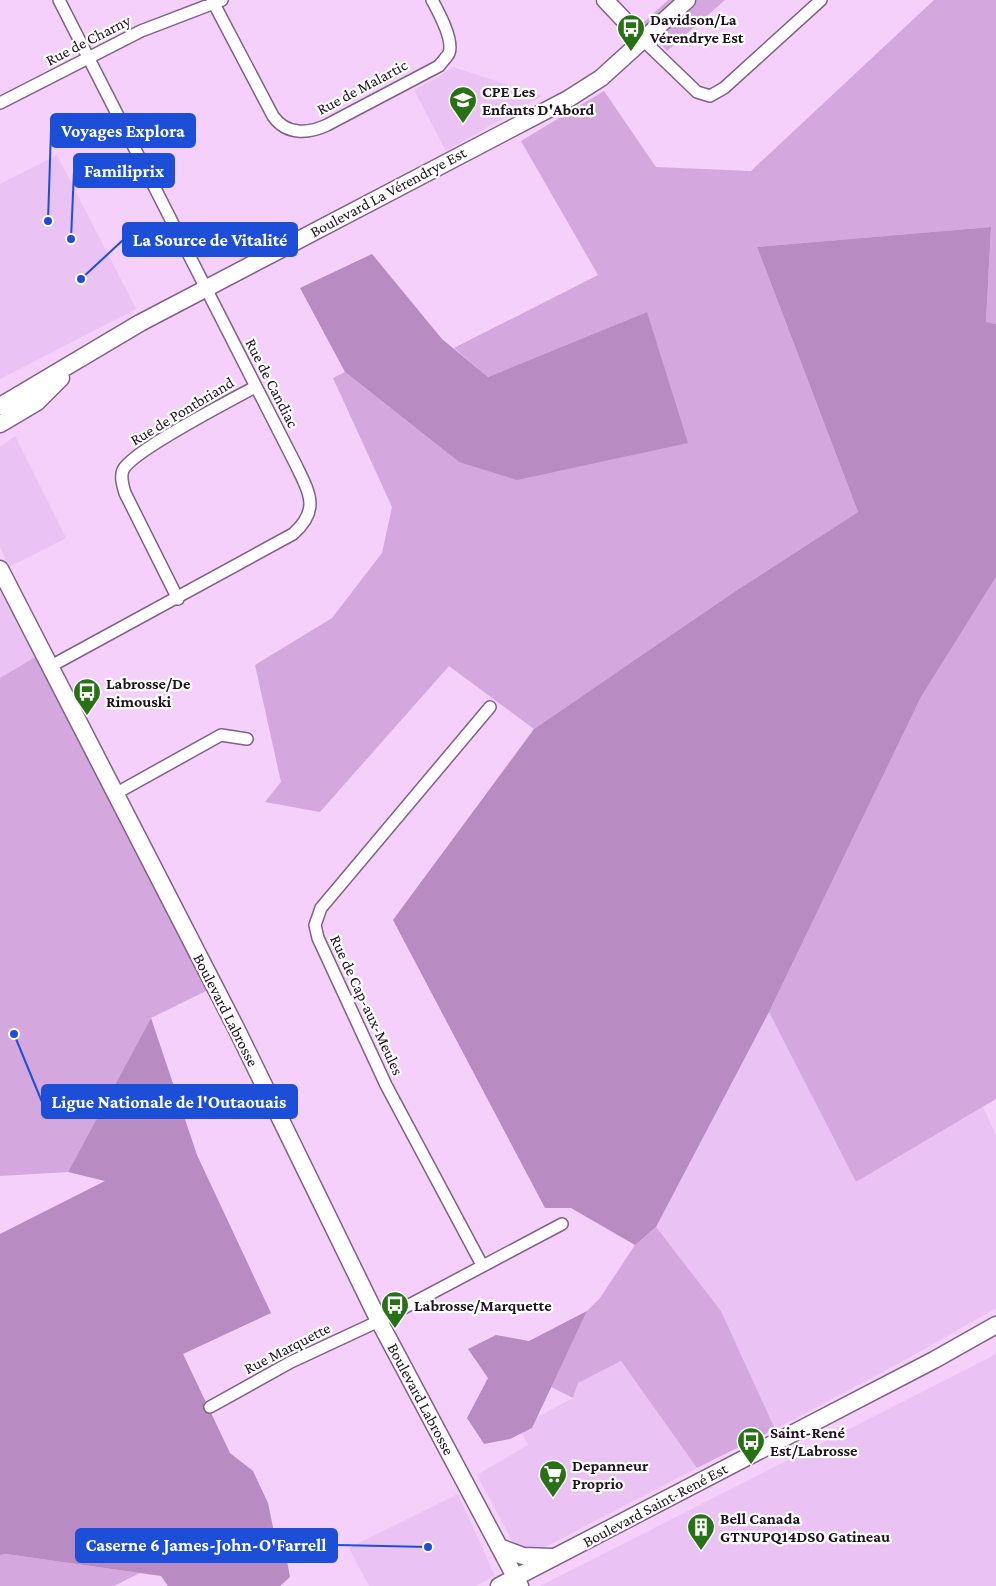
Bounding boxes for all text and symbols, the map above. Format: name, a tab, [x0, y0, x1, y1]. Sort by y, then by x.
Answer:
street label: Rue de Charny	[43, 11, 134, 70]
place label: Davidson/La Vérendrye Est	[649, 11, 744, 46]
bus stop icon: Davidson/La Vérendrye Est	[616, 13, 646, 52]
street label: Rue de Malartic	[314, 56, 410, 118]
place label: CPE Les Enfants D'Abord	[482, 83, 595, 118]
school or university icon: CPE Les Enfants D'Abord	[448, 85, 478, 124]
callout: Voyages Explora	[51, 114, 195, 147]
text: Voyages Explora	[60, 121, 185, 141]
street label: Boulevard La Vérendrye Est	[307, 143, 470, 241]
callout: Familiprix	[74, 154, 174, 187]
text: Familiprix	[84, 161, 165, 181]
callout: La Source de Vitalité	[123, 223, 297, 256]
text: La Source de Vitalité	[133, 230, 287, 250]
street label: Rue de Candiac	[242, 336, 302, 431]
street label: Rue de Pontbriand	[127, 373, 237, 449]
place label: Labrosse/De Rimouski	[106, 675, 191, 710]
bus stop icon: Labrosse/De Rimouski	[72, 677, 102, 716]
street label: Rue de Cap-aux-Meules	[326, 932, 407, 1078]
street label: Boulevard Labrosse	[190, 951, 262, 1069]
callout: Ligue Nationale de l'Outaouais	[42, 1085, 297, 1118]
text: Ligue Nationale de l'Outaouais	[52, 1092, 286, 1112]
bus stop icon: Labrosse/Marquette	[380, 1290, 410, 1329]
place label: Labrosse/Marquette	[414, 1297, 552, 1314]
street label: Rue Marquette	[241, 1319, 333, 1378]
street label: Boulevard Labrosse	[384, 1340, 458, 1458]
place label: Saint-René Est/Labrosse	[770, 1424, 858, 1459]
bus stop icon: Saint-René Est/Labrosse	[736, 1426, 766, 1465]
place label: Depanneur Proprio	[572, 1457, 649, 1492]
supermarket icon: Depanneur Proprio	[538, 1459, 568, 1498]
street label: Boulevard Saint-René Est	[580, 1459, 731, 1550]
place label: Bell Canada GTNUPQ14DS0 Gatineau	[720, 1510, 890, 1545]
building icon: Bell Canada GTNUPQ14DS0 Gatineau	[686, 1512, 716, 1551]
callout: Caserne 6 James-John-O'Farrell	[76, 1529, 337, 1562]
text: Caserne 6 James-John-O'Farrell	[85, 1535, 327, 1555]

